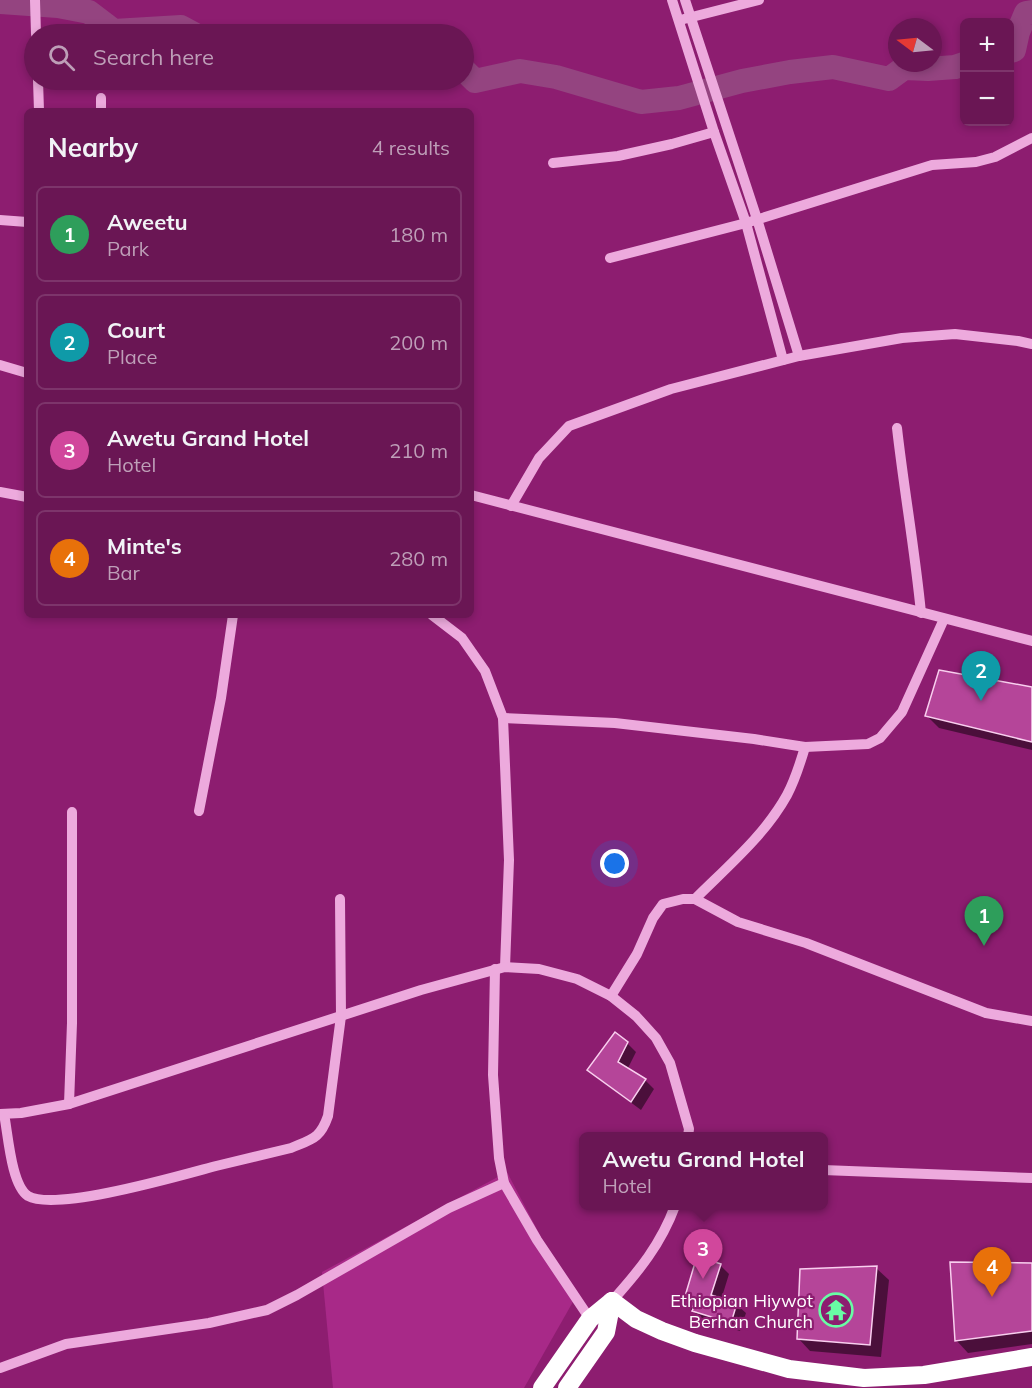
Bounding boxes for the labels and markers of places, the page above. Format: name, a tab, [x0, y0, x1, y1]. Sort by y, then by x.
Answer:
pin: 2	[962, 652, 1000, 701]
pin: 1	[964, 896, 1004, 946]
pin: 3	[684, 1230, 722, 1279]
pin: 4	[972, 1248, 1012, 1297]
place label: Ethiopian Hiywot Berhan Church	[670, 1289, 813, 1333]
temple icon: Ethiopian Hiywot Berhan Church	[818, 1292, 854, 1328]

